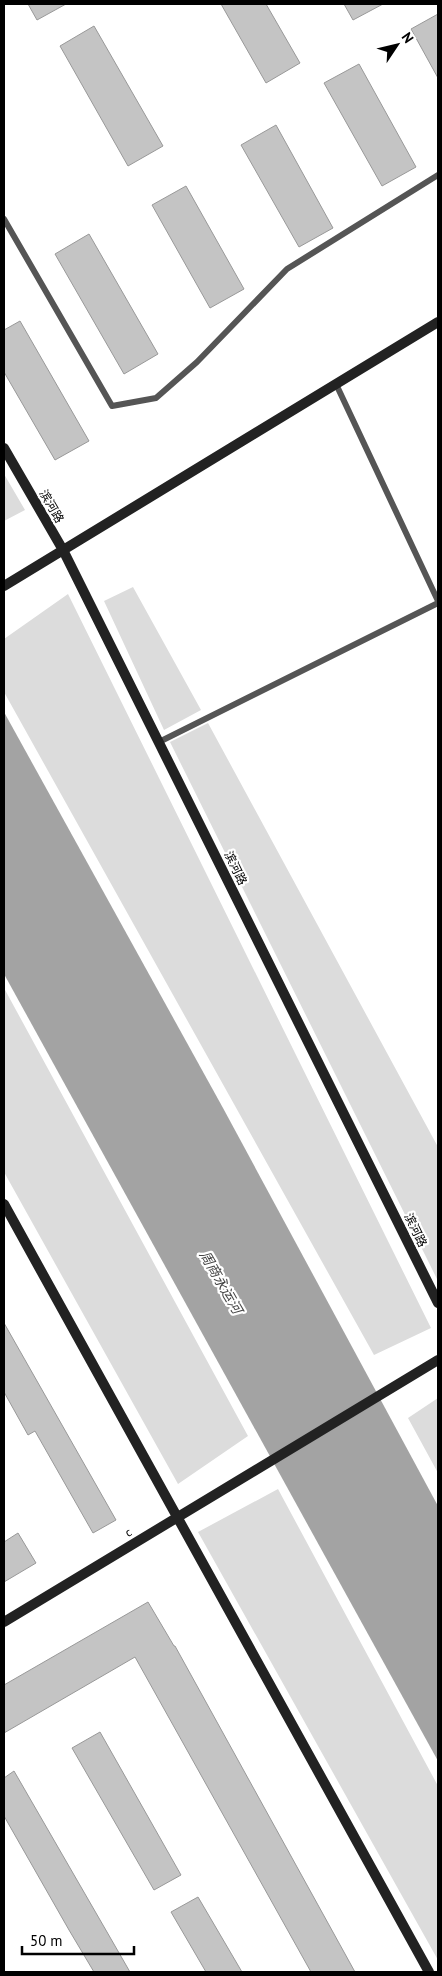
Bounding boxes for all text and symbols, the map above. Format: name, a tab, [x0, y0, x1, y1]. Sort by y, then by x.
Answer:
north arrow	[372, 20, 422, 70]
text: N	[398, 29, 418, 46]
street label: 滨河路	[37, 487, 67, 525]
street label: 滨河路	[221, 849, 251, 887]
street label: 滨河路	[401, 1211, 431, 1249]
water label: 周商永运河	[196, 1247, 248, 1319]
street label: c	[122, 1524, 135, 1540]
scale bar	[22, 1924, 135, 1956]
text: 50 m	[30, 1931, 63, 1950]

